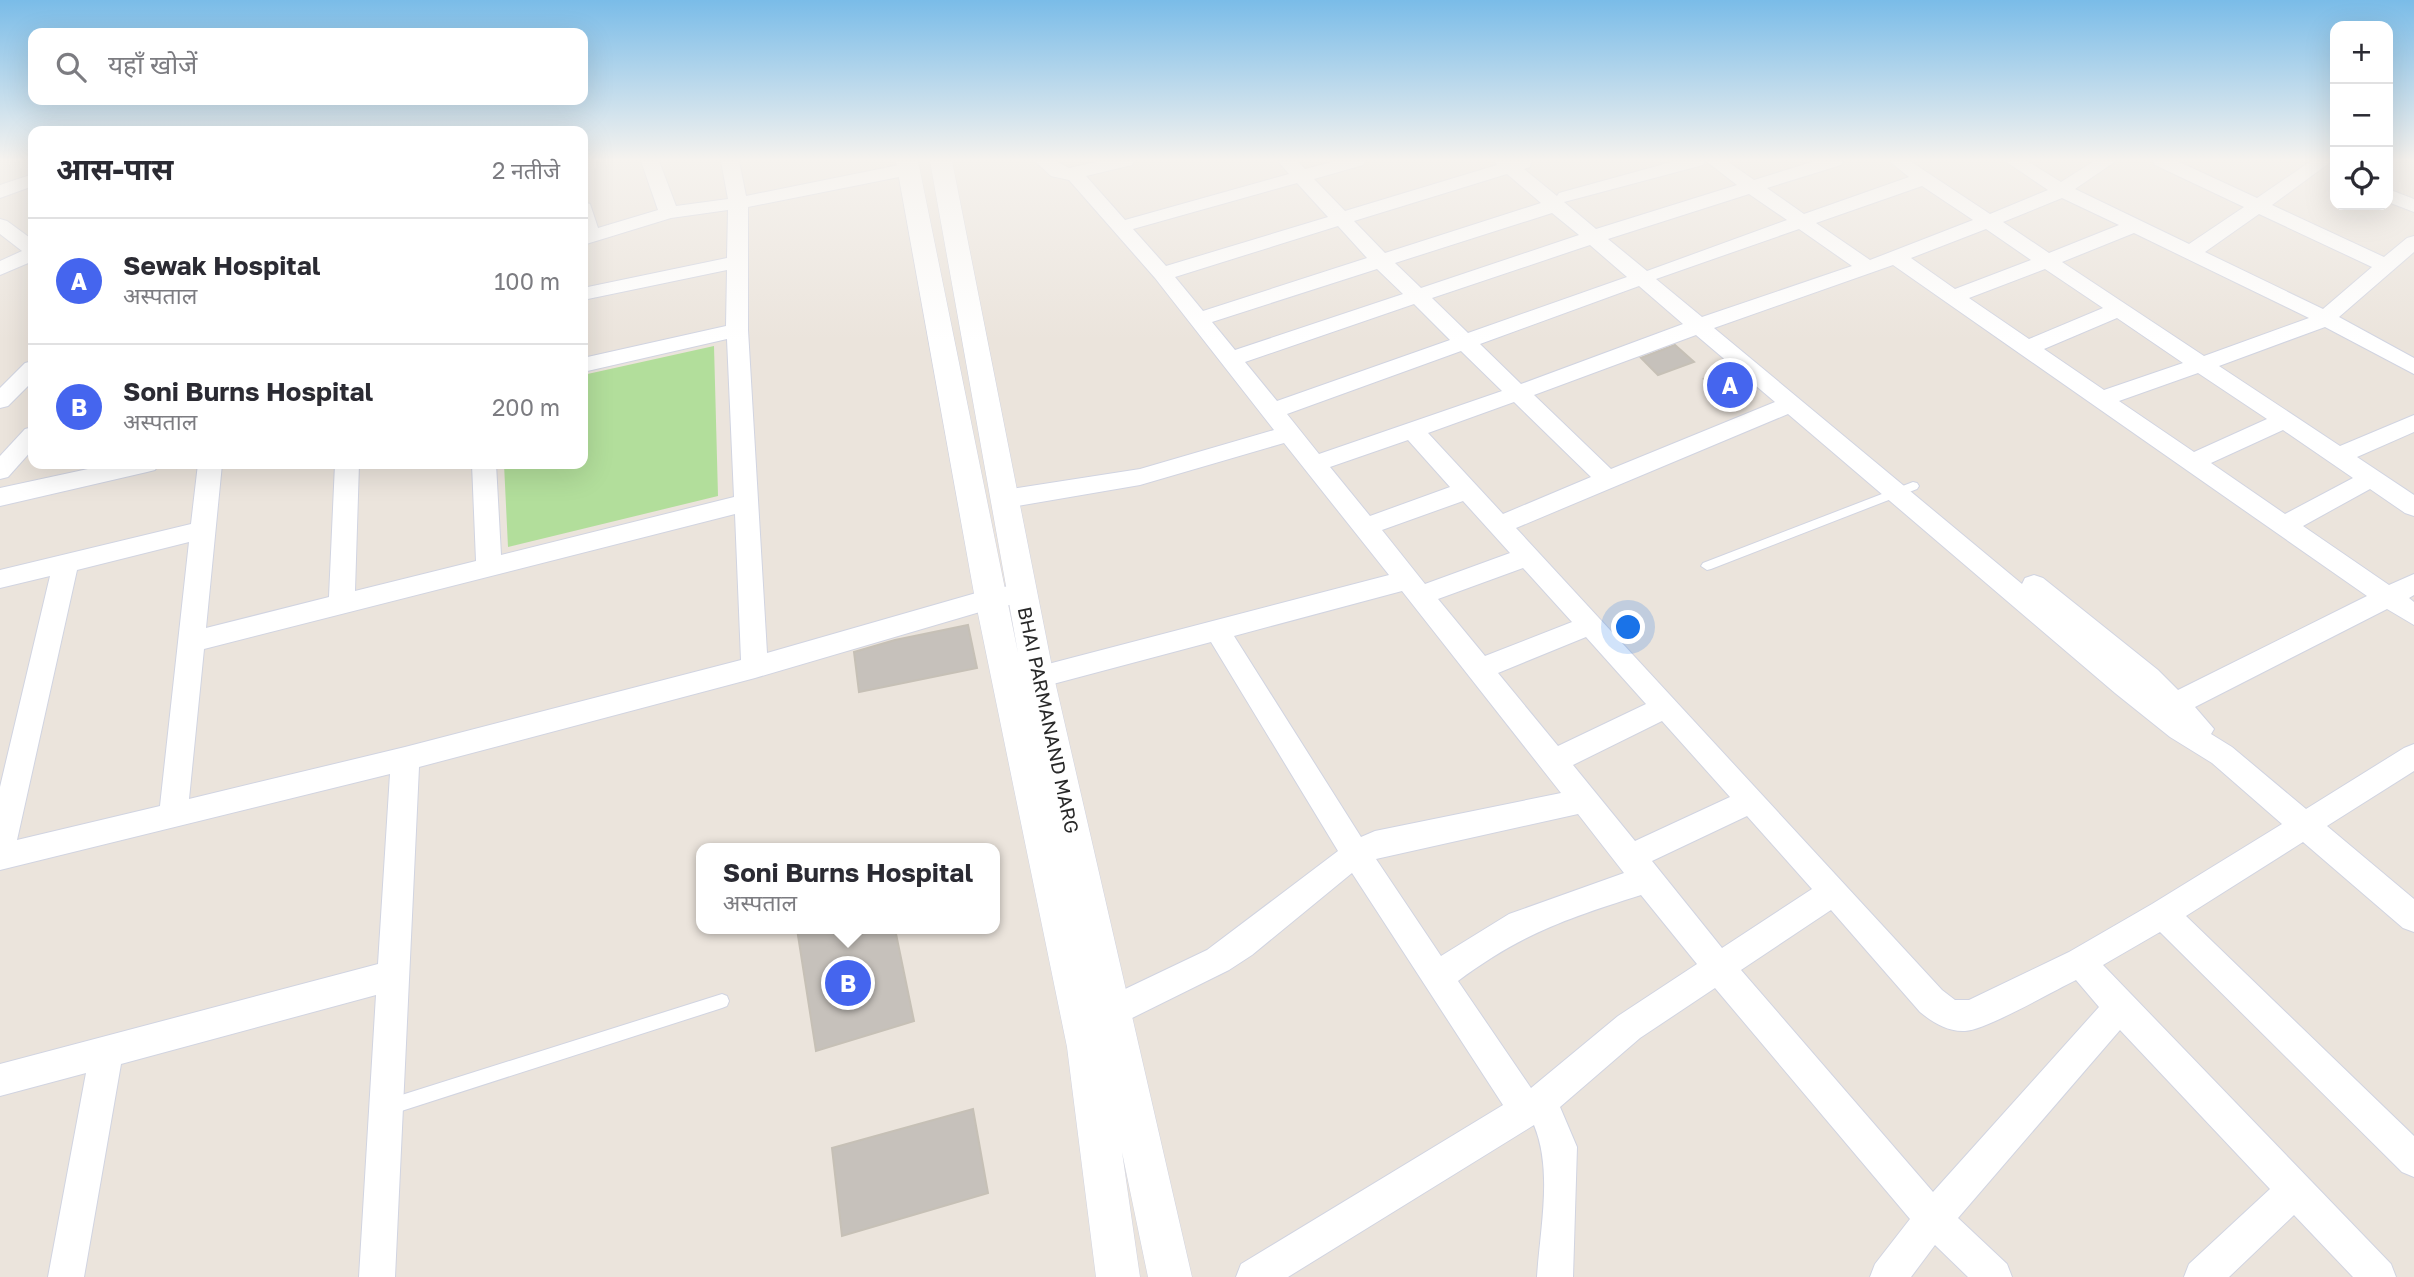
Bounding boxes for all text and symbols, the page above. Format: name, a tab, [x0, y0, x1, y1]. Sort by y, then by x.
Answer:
map controls	[2330, 21, 2393, 210]
button: +	[2330, 21, 2393, 84]
search box	[28, 28, 588, 105]
icon: search	[52, 48, 90, 86]
text: यहाँ खोजें	[108, 49, 197, 80]
button: −	[2330, 84, 2393, 147]
button: locate	[2330, 147, 2393, 210]
text: आस-पास	[56, 151, 173, 187]
text: 2 नतीजे	[492, 156, 560, 184]
text: Sewak Hospital	[123, 250, 320, 281]
text: A	[71, 267, 87, 295]
text: 100 m	[494, 267, 560, 295]
text: अस्पताल	[123, 281, 197, 309]
pin: A	[1707, 359, 1753, 411]
text: Soni Burns Hospital	[123, 376, 373, 407]
text: B	[71, 393, 87, 421]
text: 200 m	[492, 393, 560, 421]
text: अस्पताल	[123, 407, 197, 435]
street label: BHAI PARMANAND MARG	[1014, 604, 1084, 836]
your location	[1611, 610, 1645, 644]
popup	[696, 843, 1000, 934]
text: Soni Burns Hospital	[723, 857, 973, 888]
text: अस्पताल	[723, 888, 797, 916]
pin: B	[825, 957, 871, 1009]

